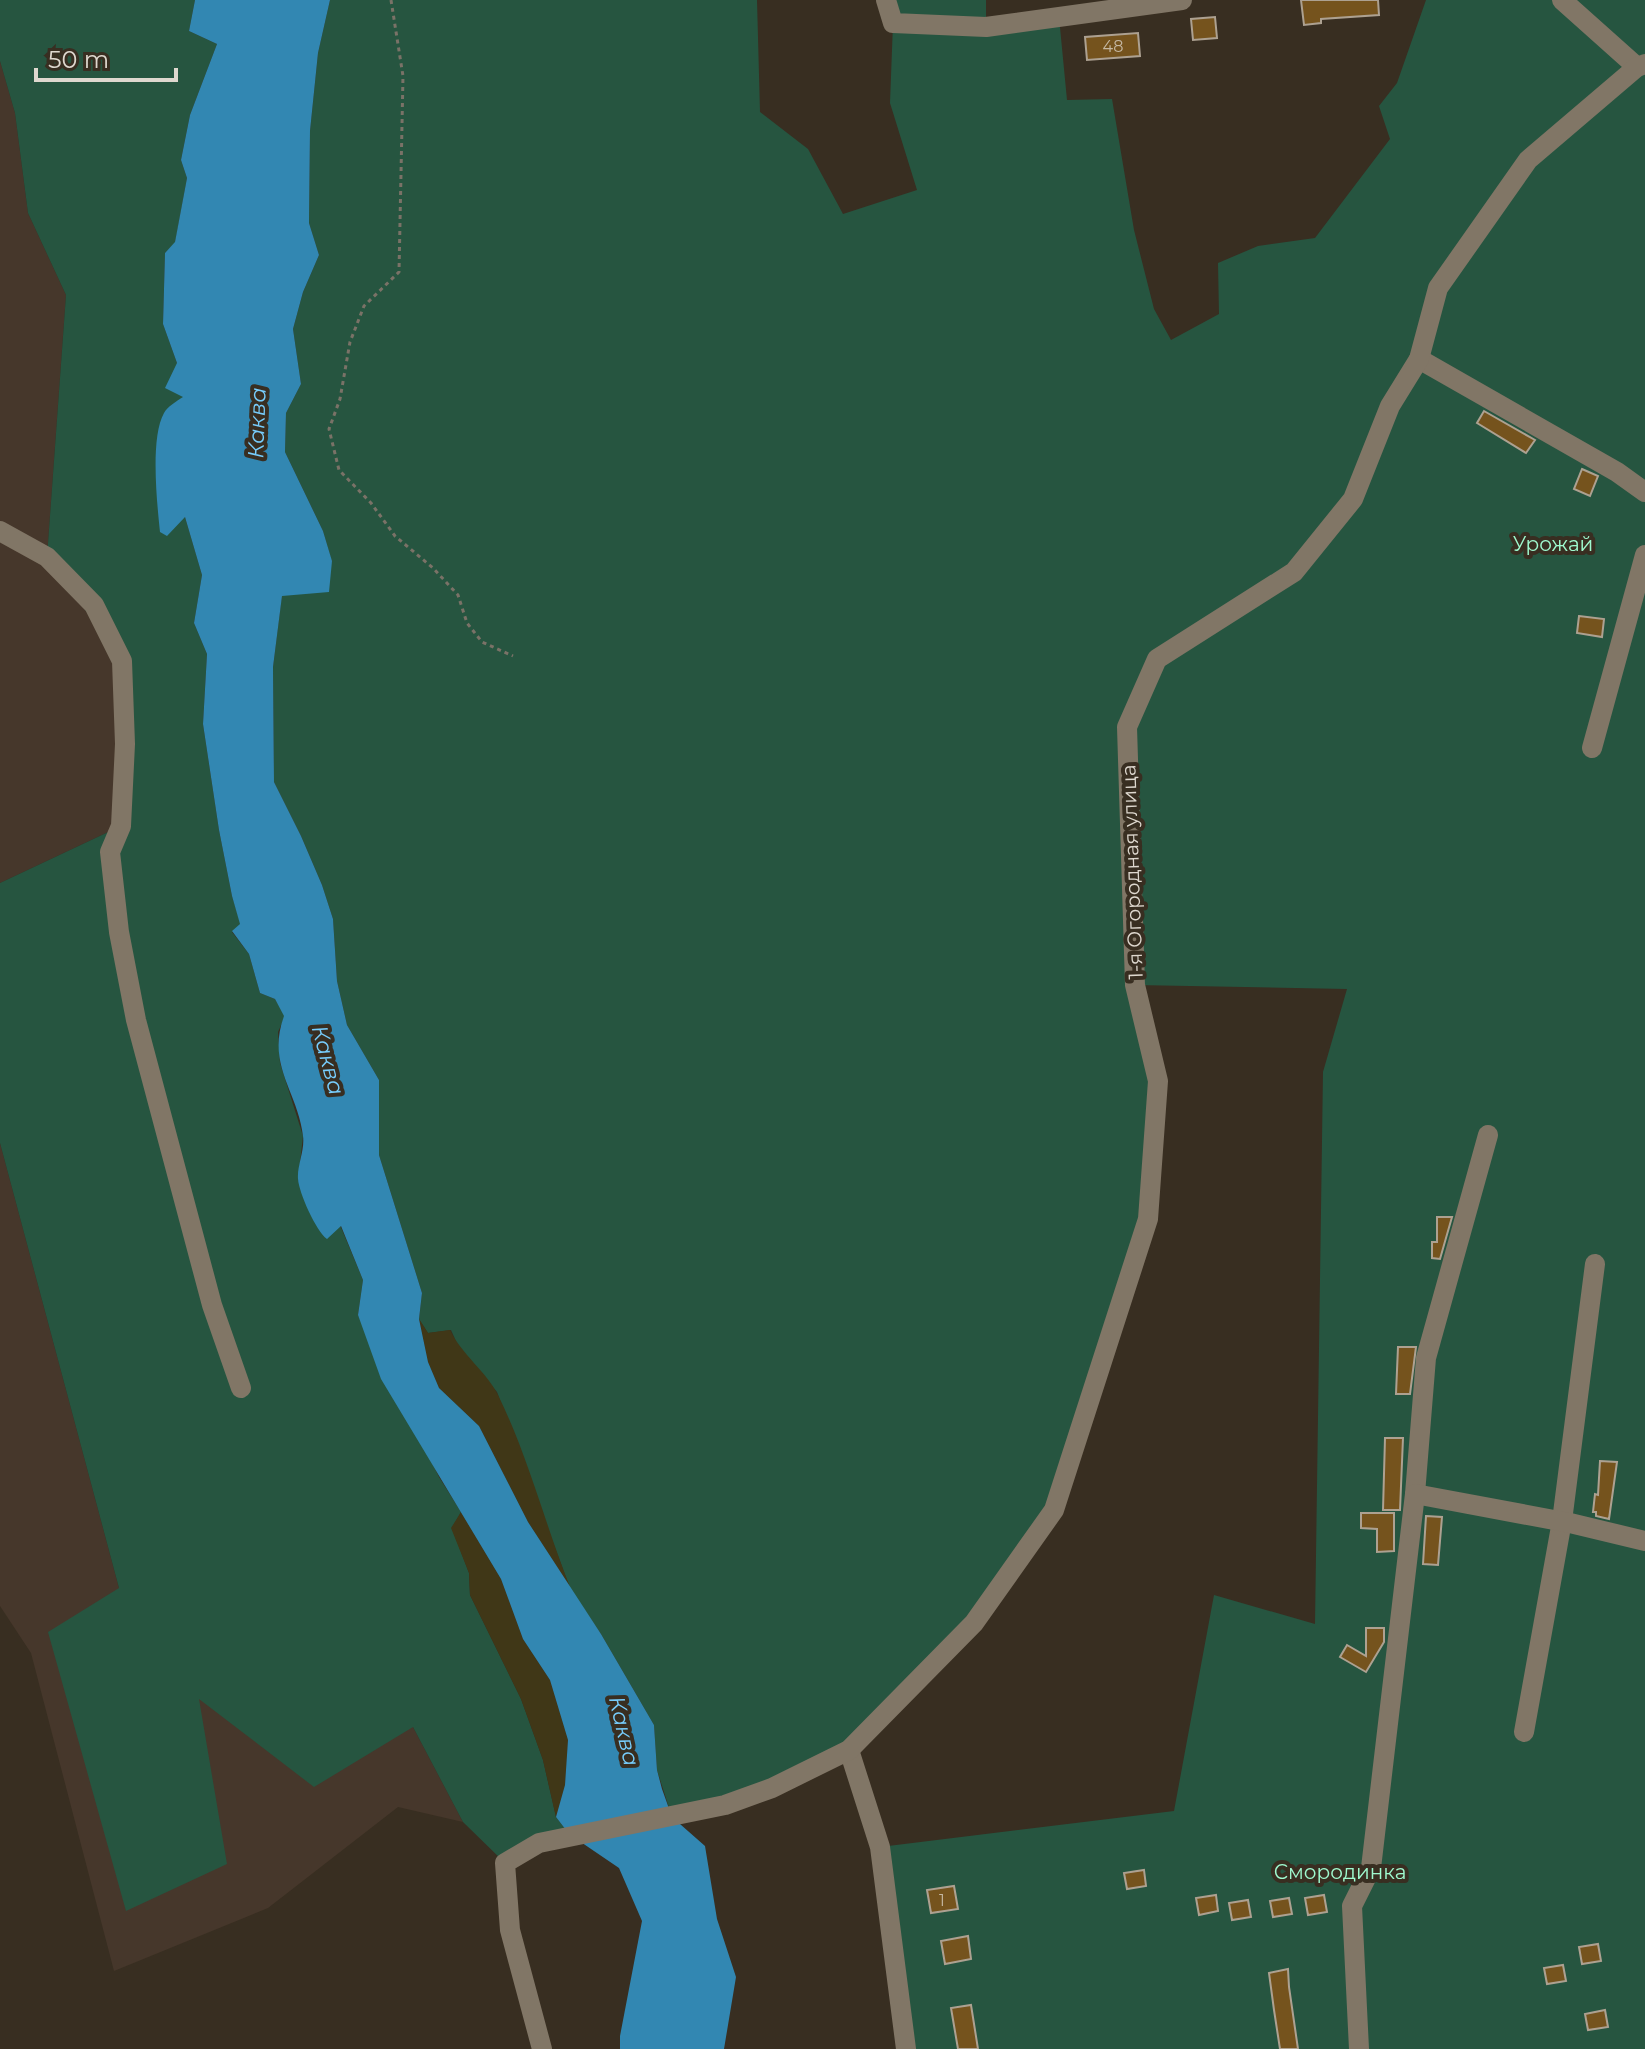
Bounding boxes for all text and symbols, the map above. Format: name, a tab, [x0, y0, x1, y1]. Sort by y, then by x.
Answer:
scale bar	[36, 32, 176, 82]
house number: 48	[1103, 37, 1123, 56]
text: 50 m	[48, 45, 109, 74]
water label: Каква	[242, 387, 272, 459]
park label: Урожай	[1513, 532, 1593, 556]
street label: 1-я Огородная улица	[1116, 764, 1148, 980]
water label: Каква	[306, 1022, 350, 1098]
water label: Каква	[603, 1693, 645, 1769]
park label: Смородинка	[1274, 1860, 1406, 1884]
house number: 1	[939, 1891, 945, 1910]

